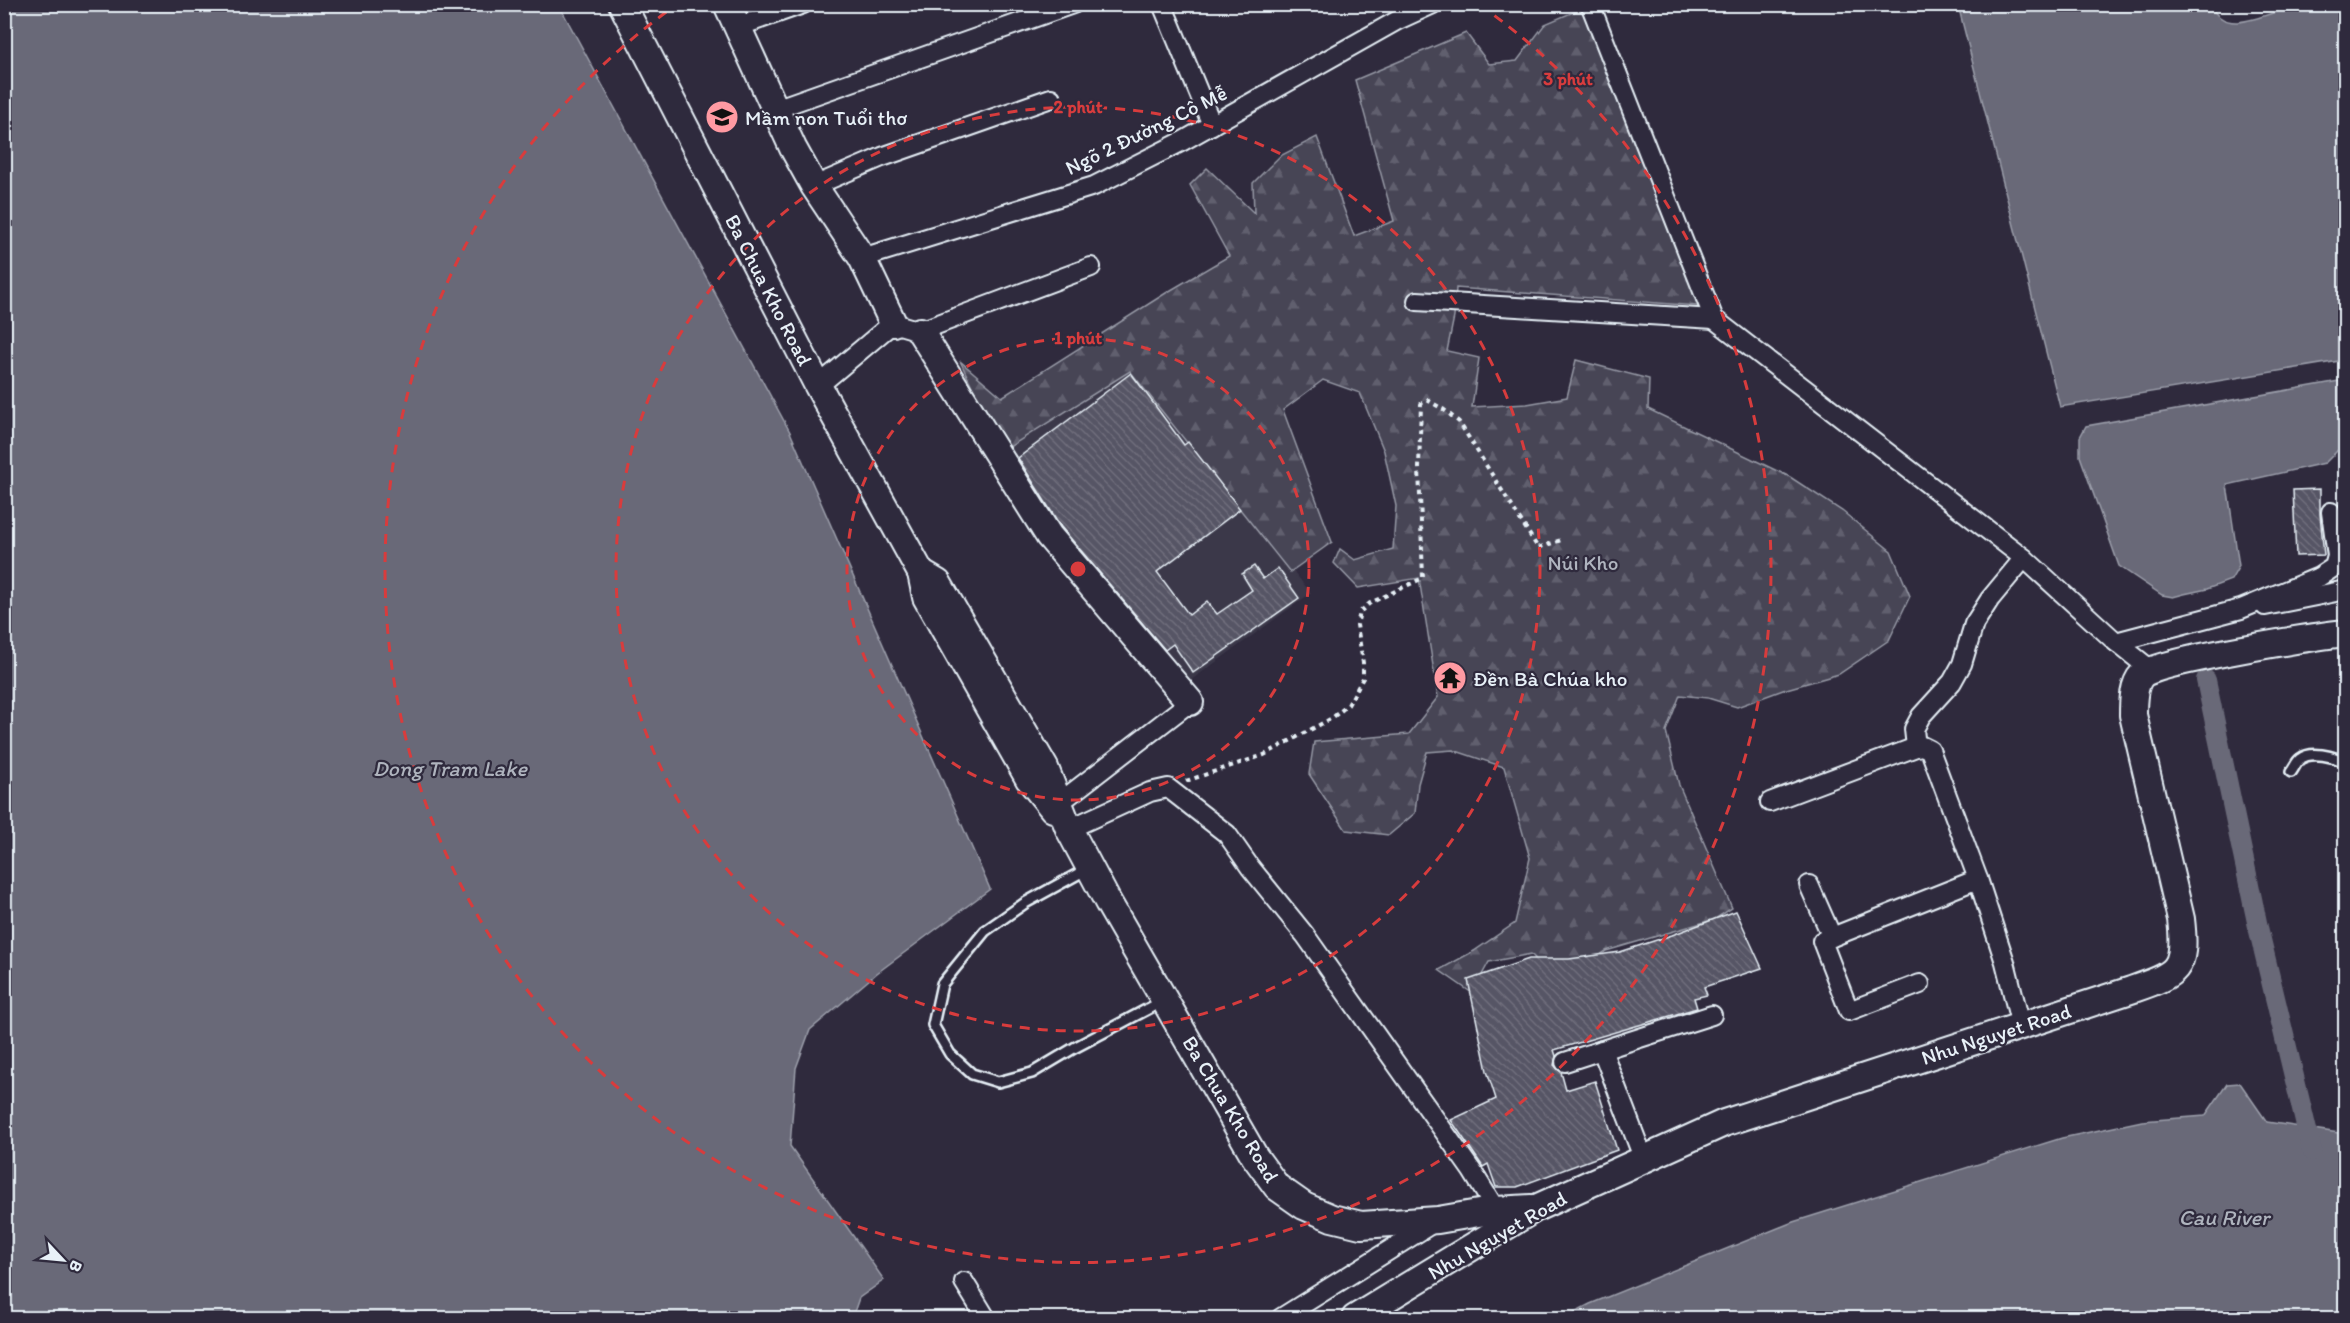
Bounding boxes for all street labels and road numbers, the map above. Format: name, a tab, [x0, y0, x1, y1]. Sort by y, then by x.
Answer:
street label: Ngõ 2 Đường Cô Mễ	[1061, 80, 1231, 180]
street label: Ba Chua Kho Road	[720, 210, 818, 370]
street label: Nhu Nguyet Road	[1918, 998, 2074, 1070]
street label: Ba Chua Kho Road	[1177, 1031, 1285, 1187]
street label: Nhu Nguyet Road	[1423, 1185, 1571, 1285]

